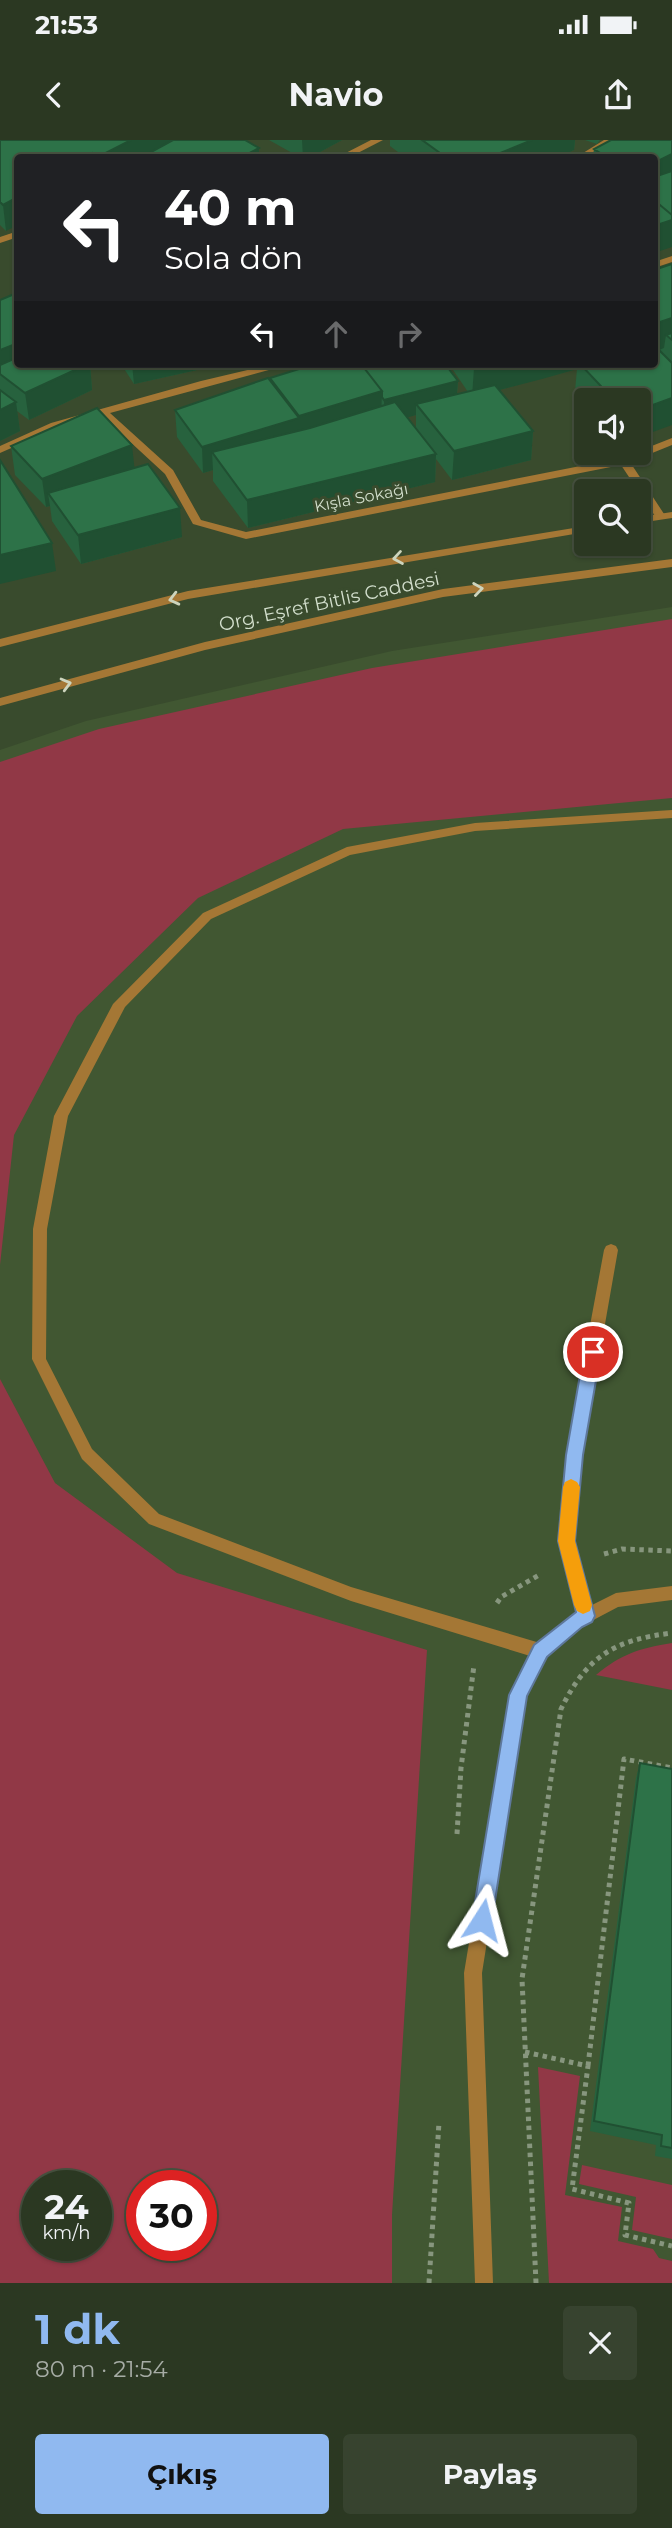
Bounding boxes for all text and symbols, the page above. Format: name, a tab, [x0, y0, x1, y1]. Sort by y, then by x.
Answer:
text: 21:53	[35, 9, 98, 41]
text: Navio	[288, 75, 384, 114]
icon: back	[35, 76, 73, 114]
icon: share	[599, 76, 637, 114]
text: 40 m	[164, 178, 296, 237]
icon: left	[49, 182, 140, 273]
text: Sola dön	[164, 238, 303, 277]
icon: left	[244, 315, 282, 353]
icon: ahead	[317, 315, 355, 353]
icon: right	[390, 315, 428, 353]
map controls	[574, 388, 651, 556]
button: sound	[574, 388, 651, 465]
street label: Kışla Sokağı	[313, 479, 410, 516]
button: search	[574, 479, 651, 556]
one-way arrow	[392, 550, 404, 565]
street label: Org. Eşref Bitlis Caddesi	[217, 567, 442, 636]
one-way arrow	[472, 581, 484, 596]
one-way arrow	[168, 591, 180, 605]
one-way arrow	[60, 678, 72, 693]
pin	[563, 1322, 623, 1382]
icon: arrive	[574, 1333, 612, 1371]
position arrow	[445, 1883, 519, 1957]
speed limit sign: 30	[126, 2170, 217, 2261]
text: 24	[44, 2185, 89, 2228]
text: km/h	[42, 2222, 91, 2244]
text: 1 dk	[35, 2303, 120, 2355]
button: close	[563, 2306, 637, 2380]
text: 80 m · 21:54	[35, 2355, 168, 2383]
button: Çıkış	[35, 2434, 329, 2514]
button: Paylaş	[343, 2434, 637, 2514]

